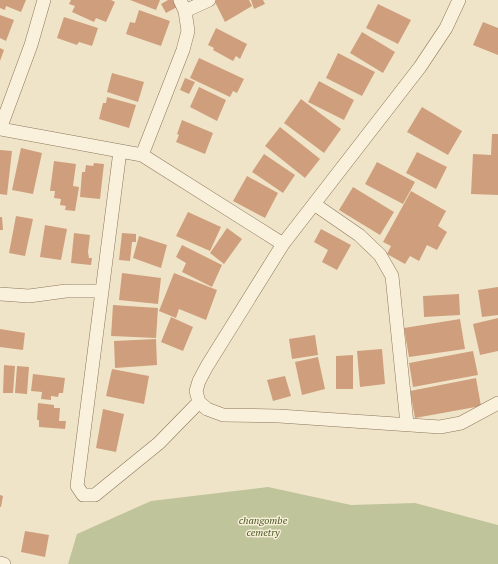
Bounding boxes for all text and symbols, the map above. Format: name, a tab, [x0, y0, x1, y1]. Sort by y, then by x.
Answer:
park label: changombe cemetry	[239, 514, 288, 539]

